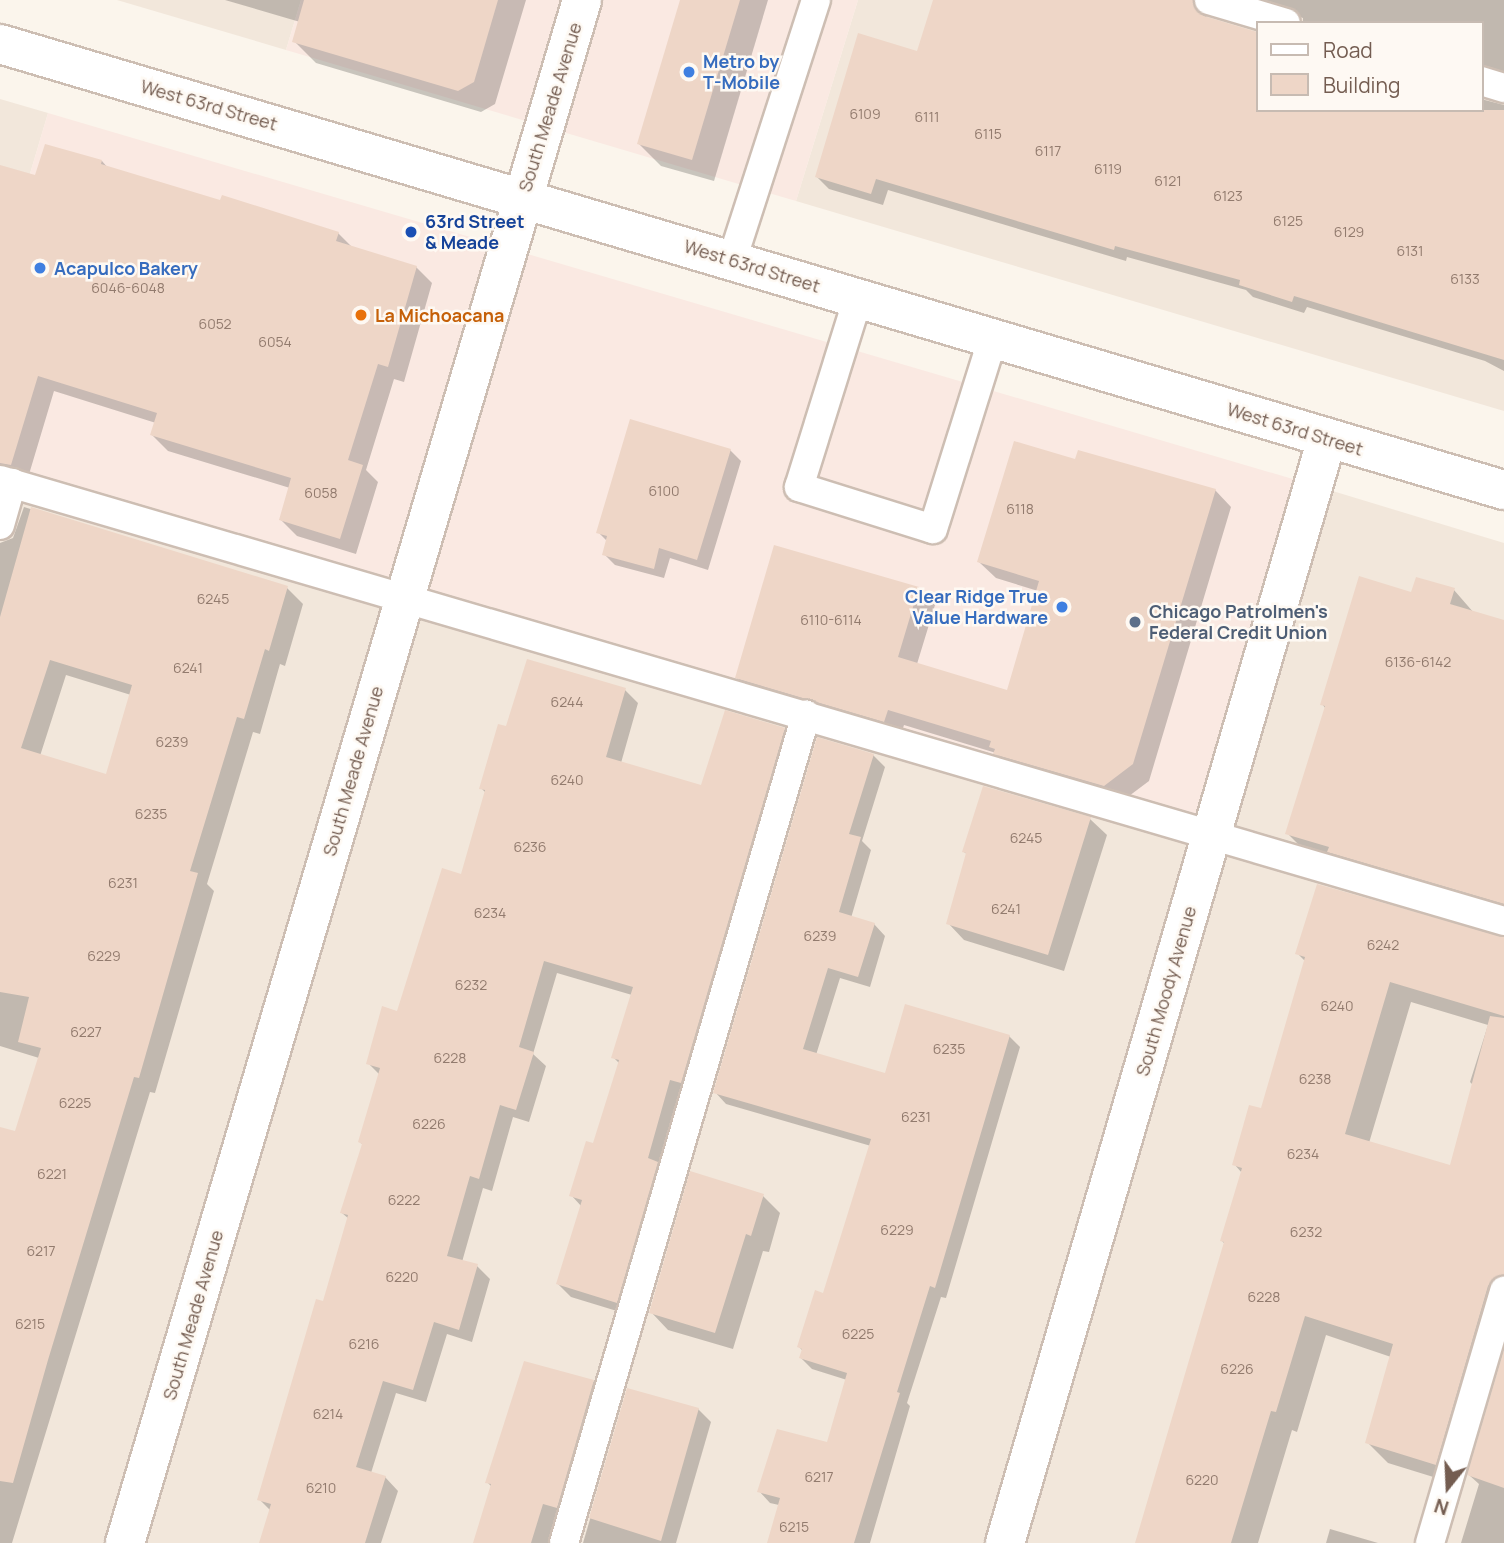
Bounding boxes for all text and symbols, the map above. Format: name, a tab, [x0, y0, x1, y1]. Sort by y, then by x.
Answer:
street label: South Meade Avenue	[514, 20, 586, 194]
legend	[1256, 21, 1483, 112]
text: Road	[1323, 36, 1373, 64]
place label: Metro by T-Mobile	[703, 51, 780, 94]
marker: Metro by T-Mobile	[681, 64, 697, 80]
text: Building	[1323, 71, 1400, 99]
street label: West 63rd Street	[138, 75, 280, 135]
house number: 6109	[849, 106, 881, 122]
house number: 6111	[915, 109, 939, 125]
house number: 6115	[974, 126, 1002, 142]
house number: 6117	[1035, 143, 1061, 159]
house number: 6119	[1094, 161, 1122, 177]
house number: 6121	[1154, 173, 1182, 189]
house number: 6123	[1213, 188, 1243, 204]
place label: 63rd Street & Meade	[425, 211, 524, 254]
house number: 6125	[1273, 213, 1303, 229]
marker: 63rd Street & Meade	[403, 224, 419, 240]
house number: 6129	[1334, 224, 1364, 240]
street label: West 63rd Street	[681, 235, 823, 297]
house number: 6131	[1396, 243, 1424, 259]
place label: Acapulco Bakery	[54, 257, 198, 279]
marker: Acapulco Bakery	[32, 260, 48, 276]
house number: 6133	[1450, 271, 1480, 287]
house number: 6046-6048	[91, 280, 165, 296]
place label: La Michoacana	[375, 304, 504, 326]
marker: La Michoacana	[353, 307, 369, 323]
house number: 6052	[199, 316, 231, 332]
house number: 6054	[258, 334, 292, 350]
street label: West 63rd Street	[1224, 398, 1366, 460]
house number: 6100	[648, 483, 680, 499]
house number: 6058	[304, 485, 338, 501]
house number: 6118	[1006, 501, 1034, 517]
place label: Clear Ridge True Value Hardware	[905, 586, 1048, 628]
house number: 6245	[197, 591, 229, 607]
marker: Clear Ridge True Value Hardware	[1054, 599, 1070, 615]
place label: Chicago Patrolmen's Federal Credit Union	[1149, 601, 1328, 644]
house number: 6110-6114	[800, 612, 862, 628]
marker: Chicago Patrolmen's Federal Credit Union	[1127, 614, 1143, 630]
house number: 6136-6142	[1385, 654, 1451, 670]
house number: 6241	[173, 660, 203, 676]
street label: South Meade Avenue	[318, 684, 388, 858]
house number: 6244	[550, 694, 584, 710]
house number: 6239	[155, 734, 189, 750]
house number: 6240	[550, 772, 584, 788]
house number: 6235	[135, 806, 167, 822]
house number: 6245	[1010, 830, 1042, 846]
house number: 6236	[513, 839, 547, 855]
house number: 6231	[108, 875, 138, 891]
house number: 6241	[991, 901, 1021, 917]
street label: South Moody Avenue	[1131, 904, 1201, 1078]
house number: 6234	[474, 905, 506, 921]
house number: 6239	[803, 928, 837, 944]
house number: 6242	[1367, 937, 1399, 953]
house number: 6229	[87, 948, 121, 964]
house number: 6232	[455, 977, 487, 993]
house number: 6240	[1320, 998, 1354, 1014]
house number: 6227	[70, 1024, 102, 1040]
house number: 6235	[933, 1041, 965, 1057]
house number: 6228	[434, 1050, 466, 1066]
house number: 6238	[1299, 1071, 1331, 1087]
house number: 6225	[59, 1095, 91, 1111]
house number: 6231	[901, 1109, 931, 1125]
house number: 6226	[412, 1116, 446, 1132]
house number: 6234	[1287, 1146, 1319, 1162]
house number: 6221	[37, 1166, 67, 1182]
house number: 6222	[388, 1192, 420, 1208]
house number: 6229	[880, 1222, 914, 1238]
house number: 6232	[1290, 1224, 1322, 1240]
street label: South Meade Avenue	[158, 1228, 228, 1402]
house number: 6217	[26, 1243, 56, 1259]
house number: 6220	[385, 1269, 419, 1285]
house number: 6228	[1248, 1289, 1280, 1305]
house number: 6215	[15, 1316, 45, 1332]
house number: 6225	[842, 1326, 874, 1342]
house number: 6216	[349, 1336, 379, 1352]
house number: 6226	[1220, 1361, 1254, 1377]
house number: 6214	[313, 1406, 343, 1422]
north arrow	[1413, 1452, 1483, 1522]
house number: 6217	[804, 1469, 834, 1485]
house number: 6220	[1185, 1472, 1219, 1488]
house number: 6210	[306, 1480, 336, 1496]
text: N	[1431, 1492, 1452, 1521]
house number: 6215	[779, 1519, 809, 1535]

